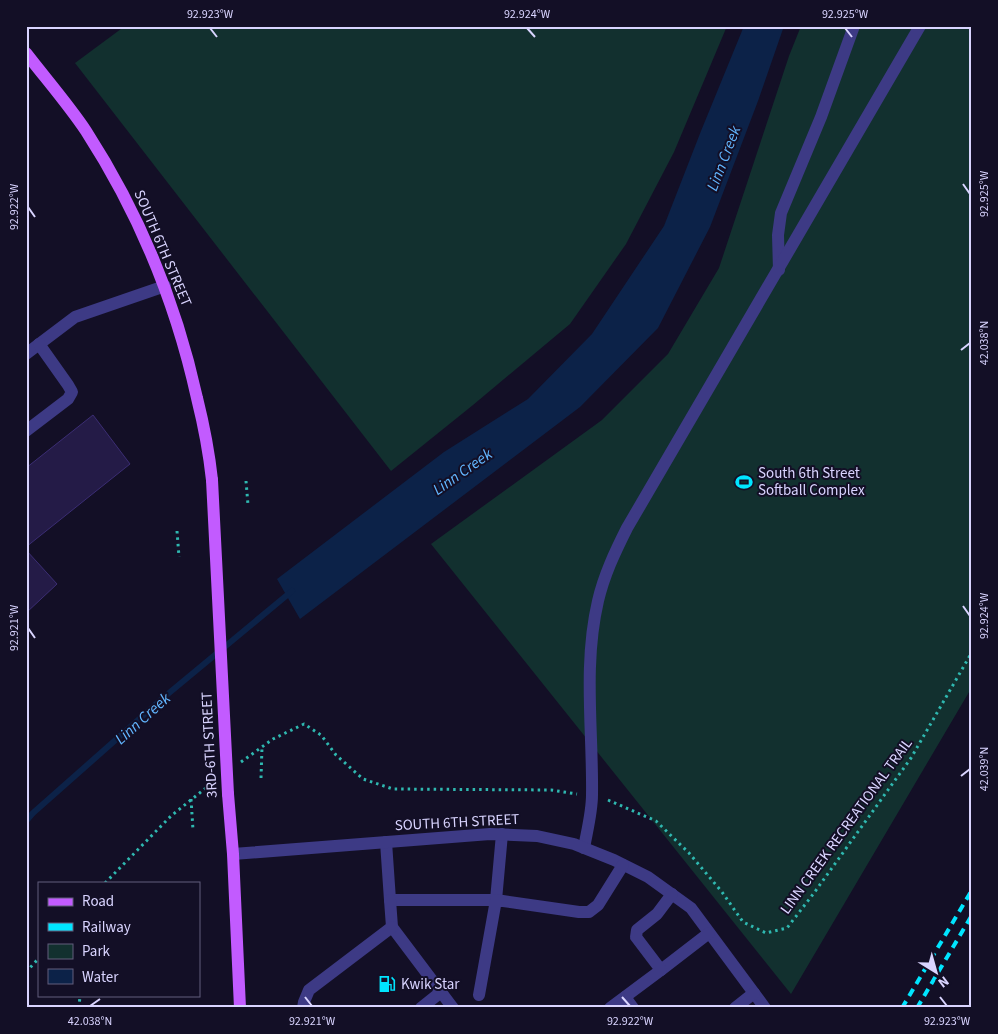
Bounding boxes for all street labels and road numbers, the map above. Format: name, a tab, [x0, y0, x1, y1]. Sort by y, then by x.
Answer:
street label: SOUTH 6TH STREET	[128, 187, 197, 310]
street label: 3RD-6TH STREET	[196, 691, 223, 799]
street label: LINN CREEK RECREATIONAL TRAIL	[775, 734, 917, 919]
street label: SOUTH 6TH STREET	[394, 809, 520, 836]

